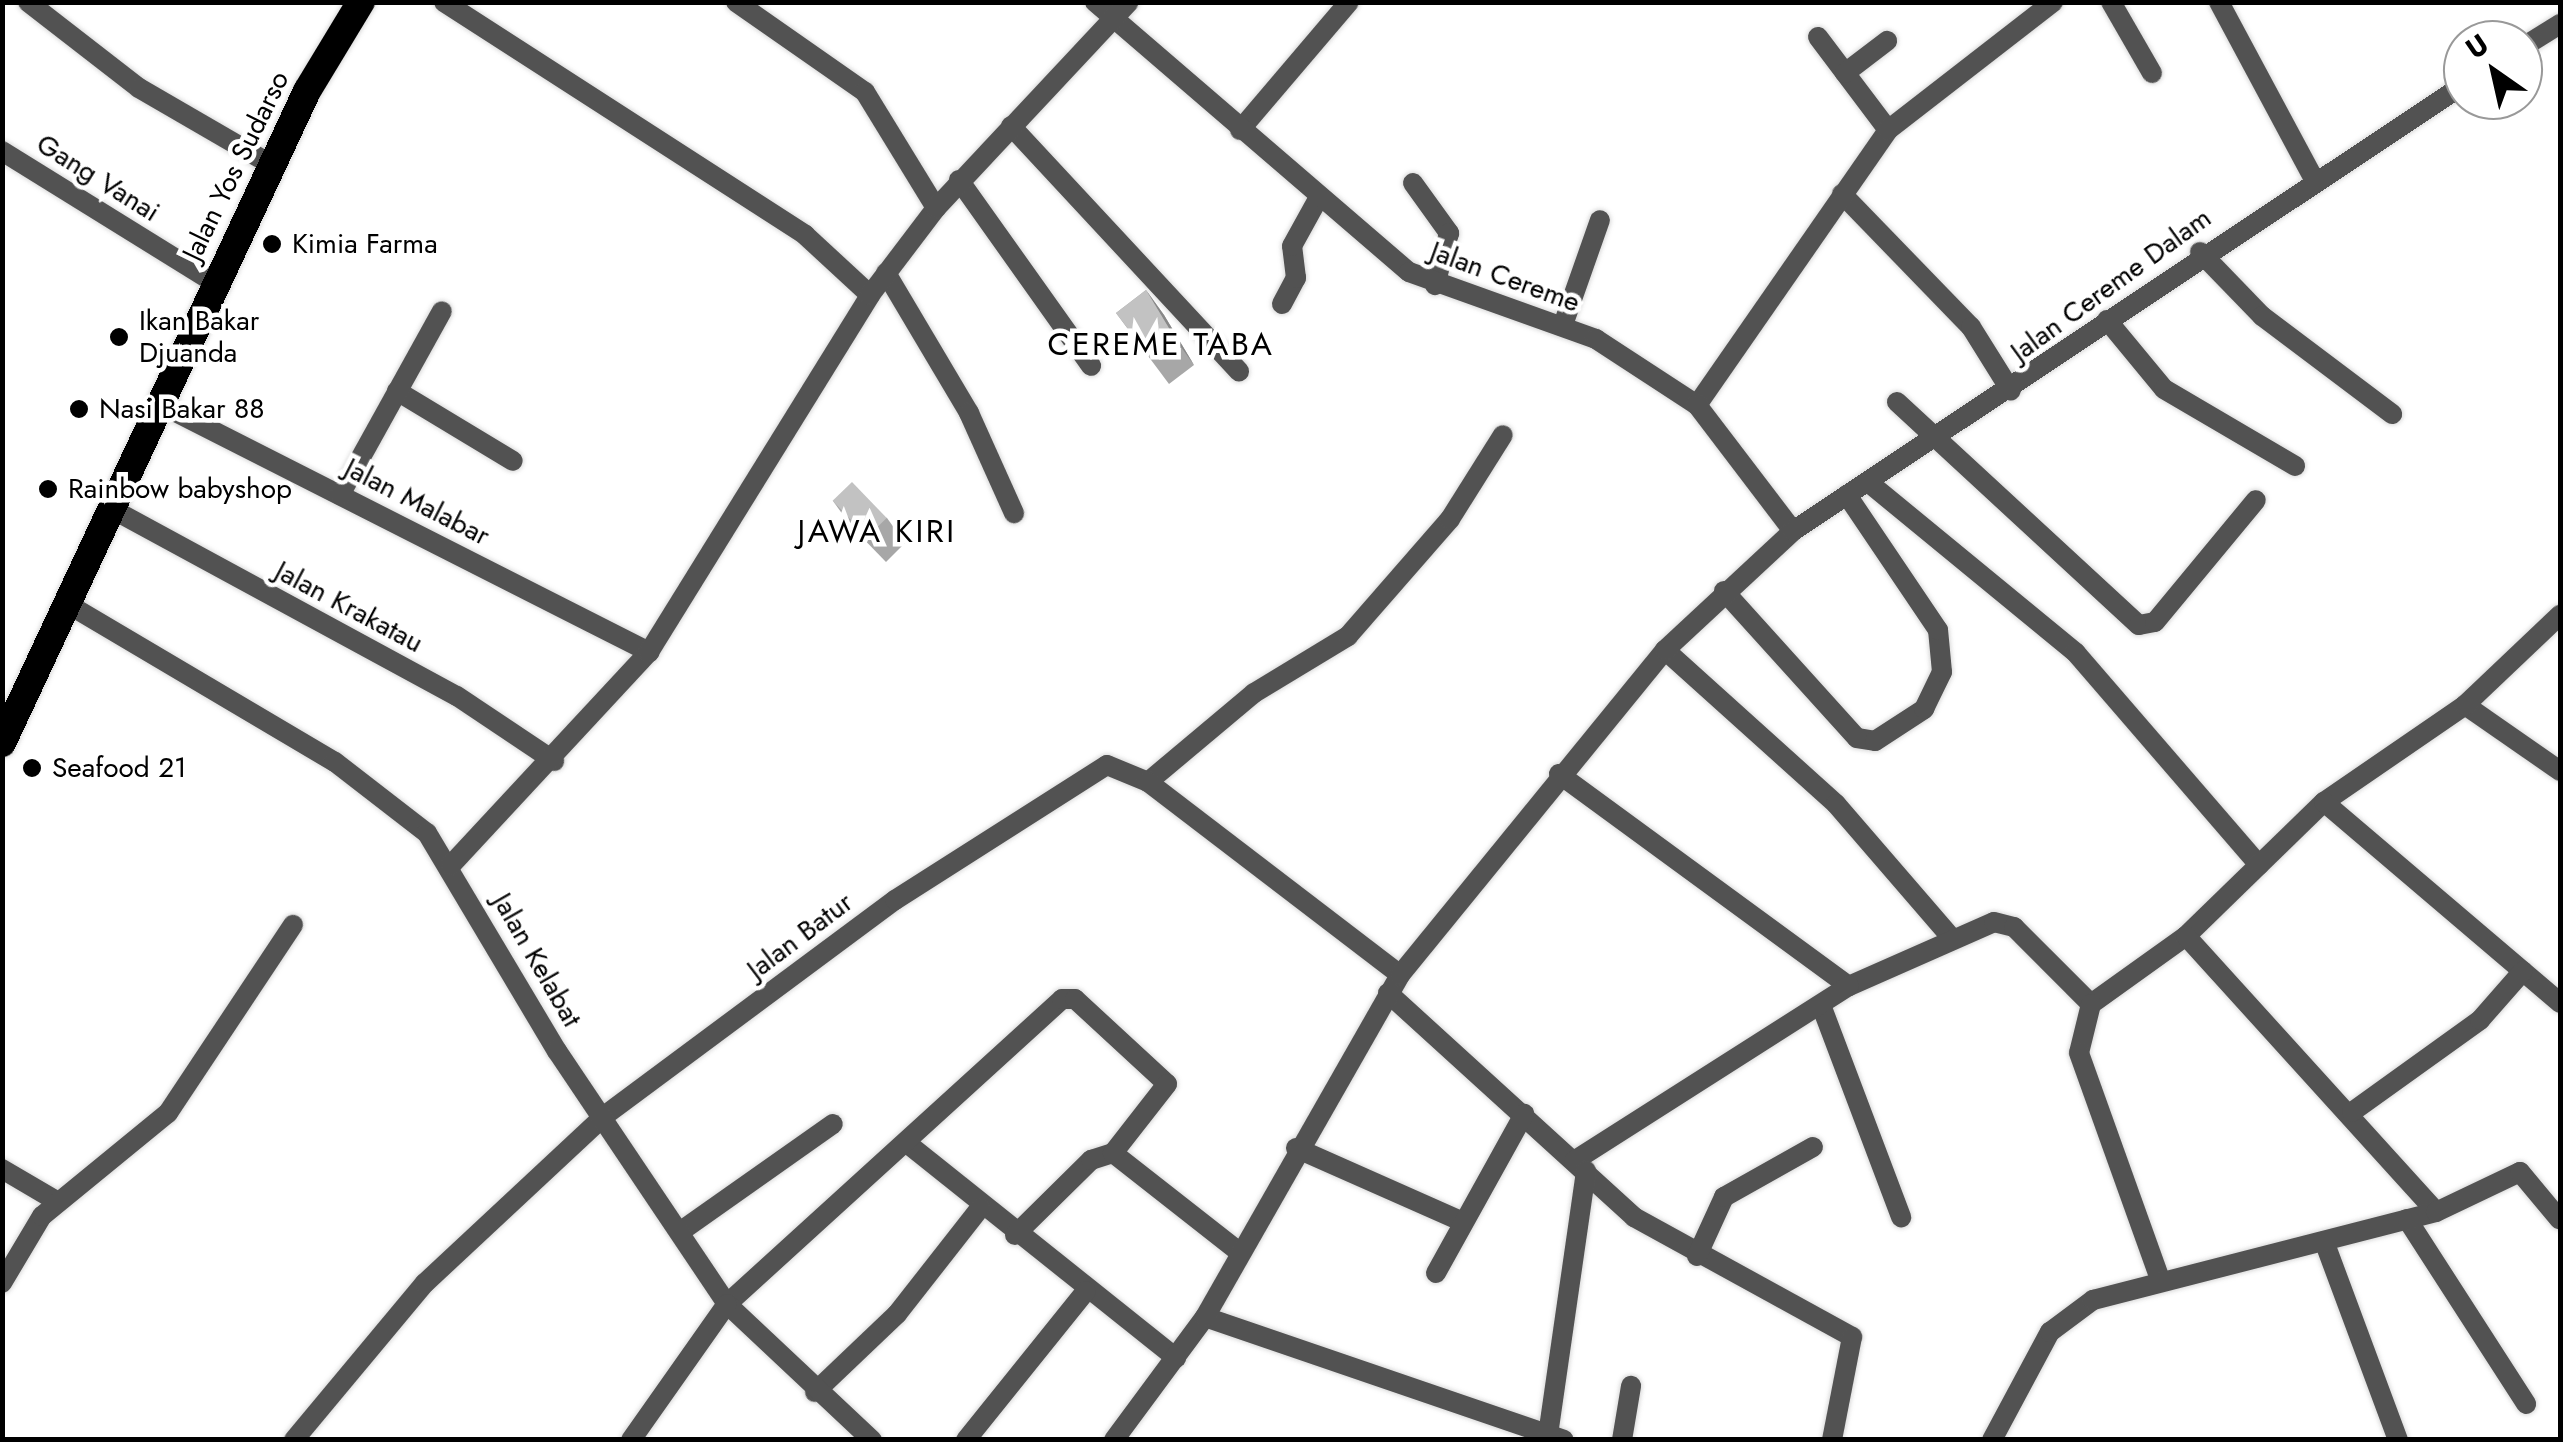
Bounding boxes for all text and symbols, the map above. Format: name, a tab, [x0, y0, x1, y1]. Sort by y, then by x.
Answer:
north arrow	[2443, 20, 2543, 120]
text: U	[2457, 24, 2497, 69]
street label: Jalan Yos Sudarso	[176, 66, 296, 266]
street label: Gang Vanai	[30, 127, 166, 229]
street label: Jalan Cereme Dalam	[2004, 201, 2218, 369]
place label: Kimia Farma	[292, 227, 438, 261]
marker: Kimia Farma	[261, 233, 283, 255]
street label: Jalan Cereme	[1426, 234, 1584, 320]
place label: Ikan Bakar Djuanda	[139, 304, 259, 370]
district label: CEREME TABA	[1048, 325, 1274, 363]
marker: Ikan Bakar Djuanda	[108, 326, 130, 348]
place label: Nasi Bakar 88	[99, 392, 265, 426]
marker: Nasi Bakar 88	[68, 398, 90, 420]
street label: Jalan Malabar	[339, 451, 495, 553]
place label: Rainbow babyshop	[68, 472, 292, 506]
marker: Rainbow babyshop	[37, 478, 59, 500]
district label: JAWA KIRI	[798, 512, 956, 550]
street label: Jalan Krakatau	[269, 554, 429, 660]
place label: Seafood 21	[52, 751, 187, 785]
marker: Seafood 21	[21, 757, 43, 779]
street label: Jalan Batur	[741, 885, 859, 987]
street label: Jalan Kelabat	[485, 887, 589, 1033]

